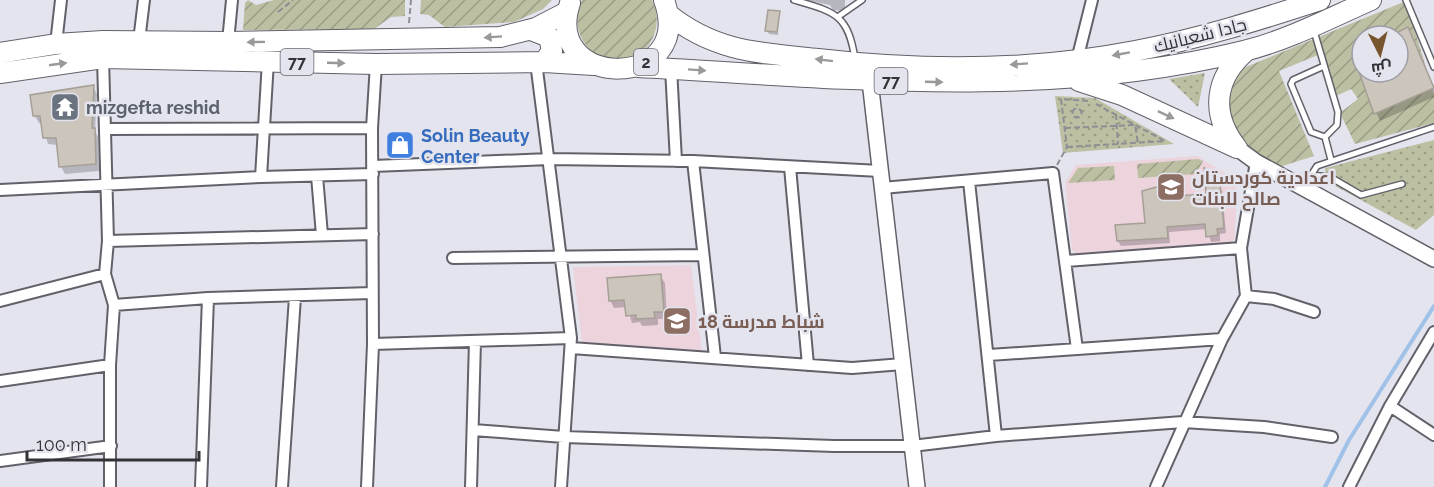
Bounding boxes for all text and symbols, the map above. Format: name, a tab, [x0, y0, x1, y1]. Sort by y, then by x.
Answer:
street label: جادا شعبانيك	[1151, 13, 1249, 57]
north arrow	[1350, 24, 1410, 84]
one-way arrow	[483, 32, 502, 42]
one-way arrow	[247, 37, 266, 46]
road number: 77	[280, 49, 314, 75]
road number: 2	[634, 49, 658, 75]
one-way arrow	[1112, 49, 1131, 58]
one-way arrow	[814, 55, 833, 65]
one-way arrow	[327, 58, 346, 68]
text: ش	[1370, 58, 1393, 79]
one-way arrow	[48, 59, 67, 68]
one-way arrow	[1009, 60, 1028, 69]
one-way arrow	[687, 65, 706, 75]
road number: 77	[874, 68, 908, 94]
one-way arrow	[924, 78, 943, 87]
temple icon: mizgefta reshid	[49, 91, 81, 123]
place label: mizgefta reshid	[86, 97, 220, 118]
one-way arrow	[1158, 110, 1175, 119]
place label: Solin Beauty Center	[421, 125, 530, 167]
shop icon: Solin Beauty Center	[384, 129, 416, 161]
place label: اعدادية كوردستان صالح للبنات	[1192, 167, 1335, 211]
school or university icon: اعدادية كوردستان صالح للبنات	[1155, 171, 1187, 203]
school or university icon: 18 شباط مدرسة	[661, 305, 693, 337]
place label: 18 شباط مدرسة	[698, 311, 825, 332]
scale bar	[27, 424, 200, 462]
text: 100 m	[36, 434, 87, 455]

